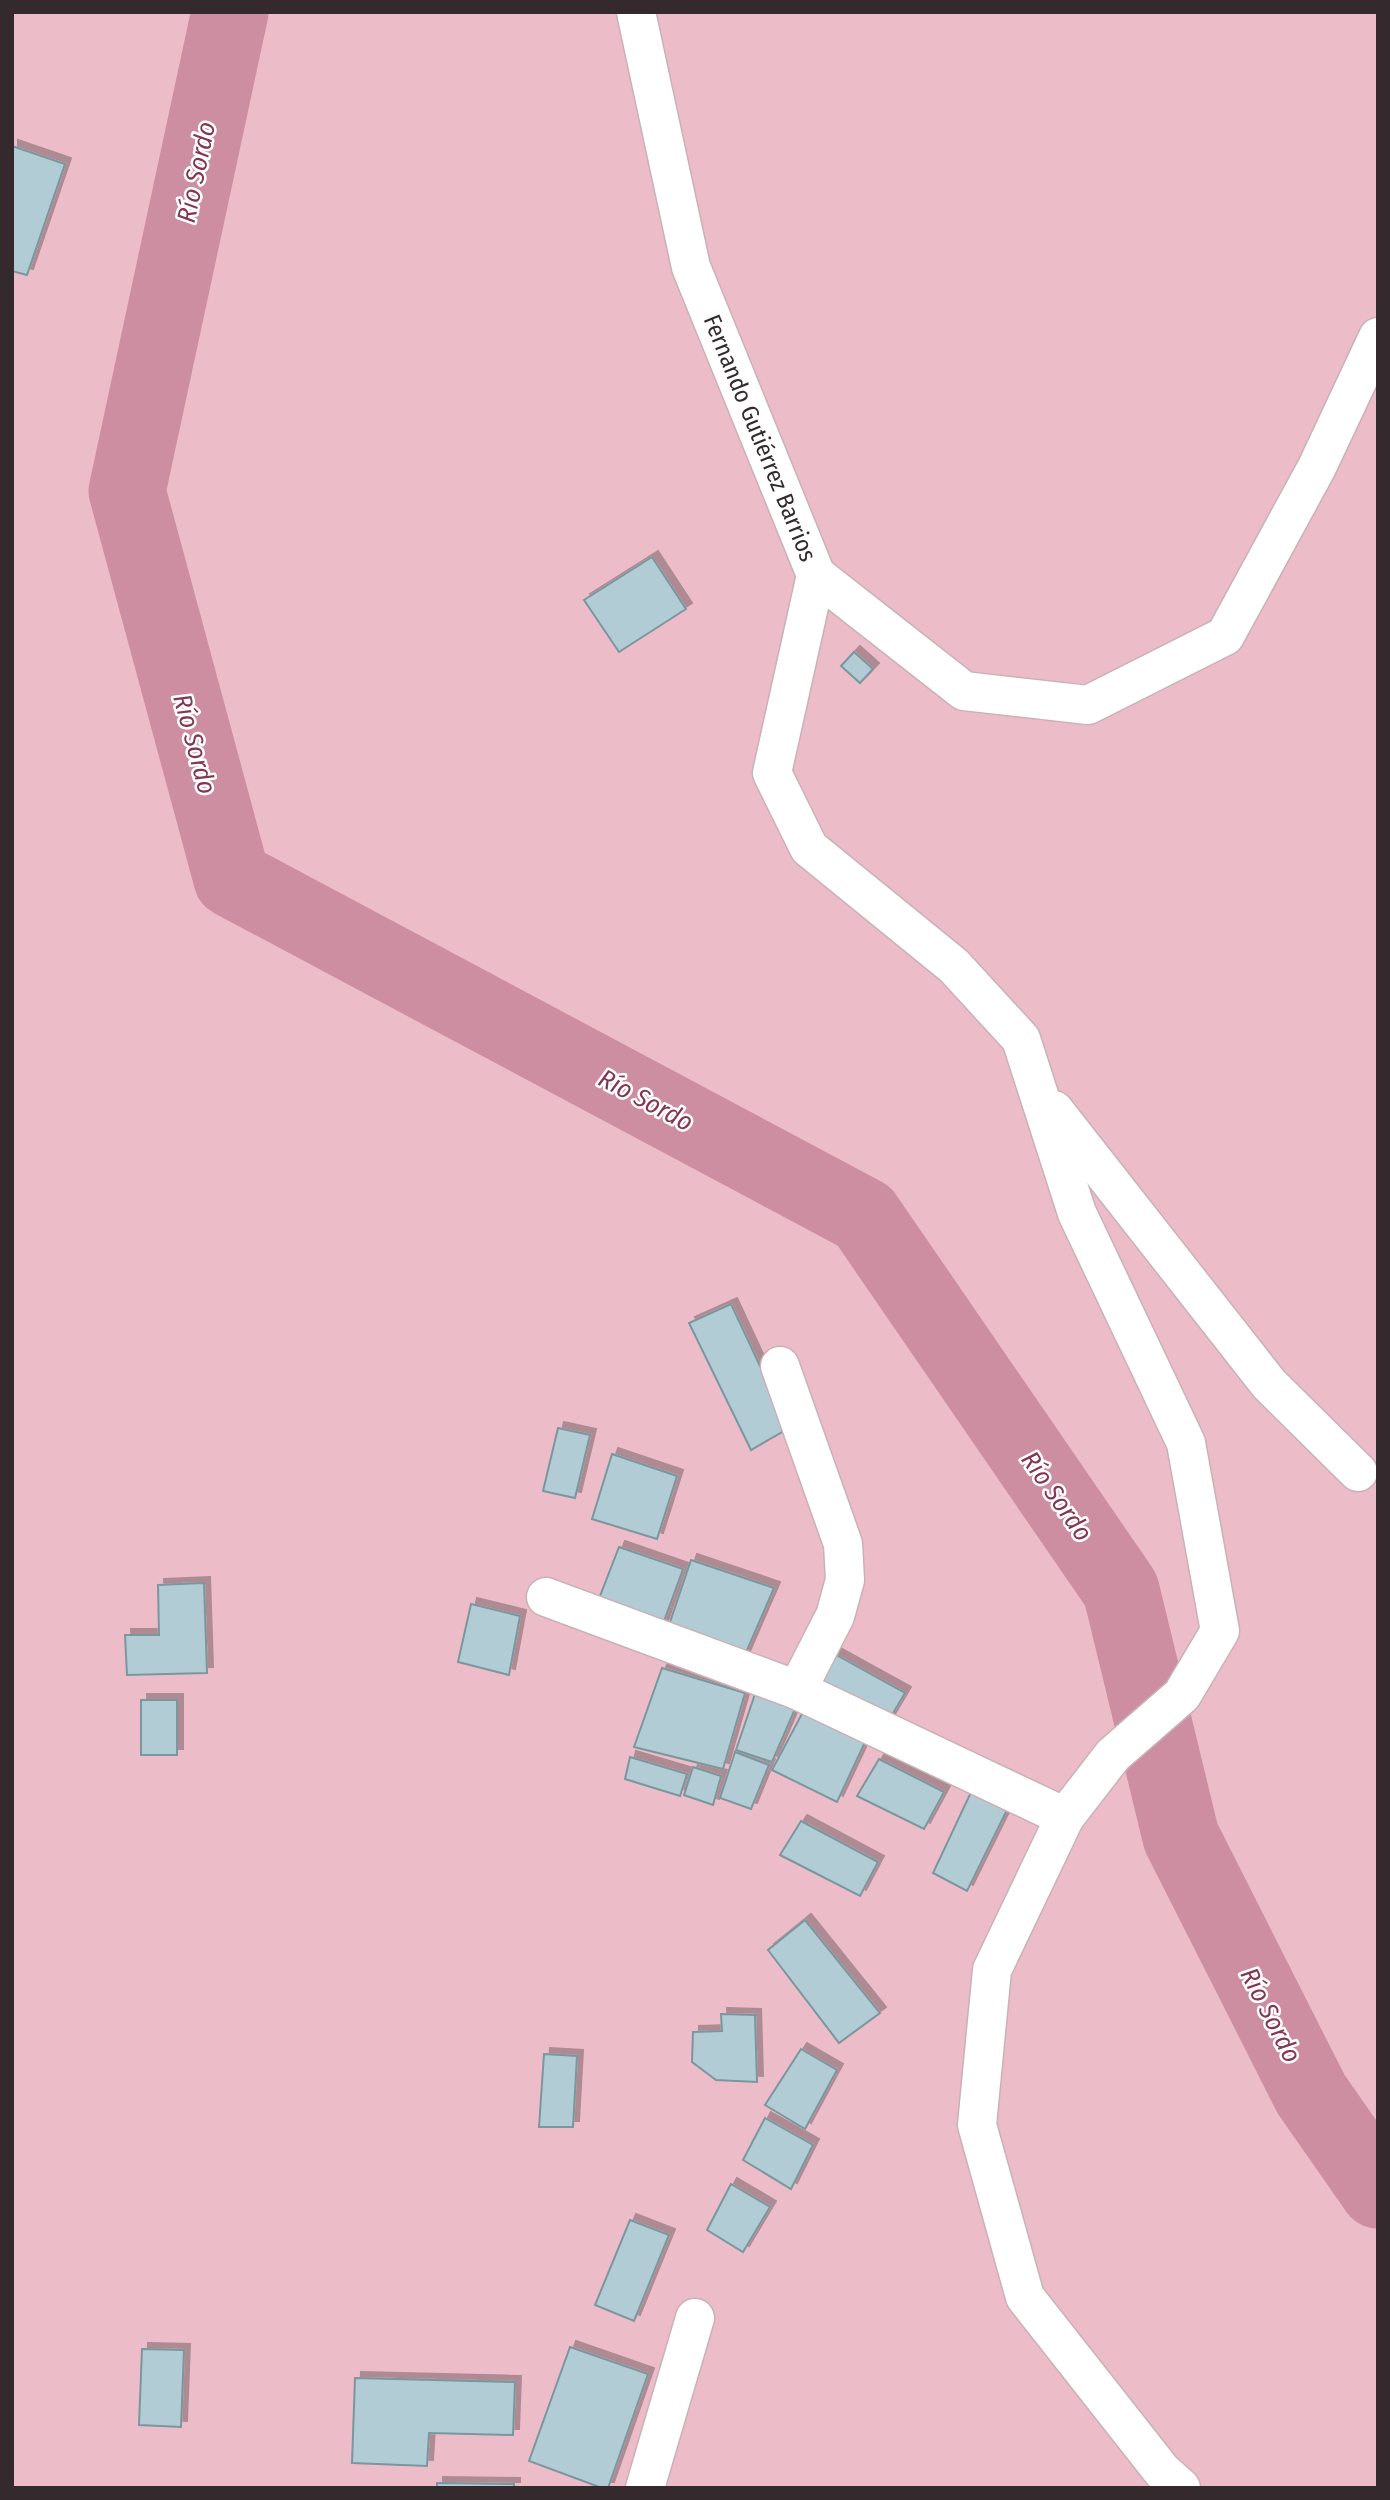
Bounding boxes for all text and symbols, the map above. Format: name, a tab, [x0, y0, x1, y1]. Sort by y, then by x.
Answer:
water label: Río Sordo	[171, 119, 222, 225]
street label: Fernando Gutiérrez Barrios	[698, 311, 822, 565]
water label: Río Sordo	[166, 691, 223, 798]
water label: Río Sordo	[593, 1063, 698, 1138]
water label: Río Sordo	[1015, 1445, 1099, 1547]
water label: Río Sordo	[1234, 1963, 1308, 2068]

